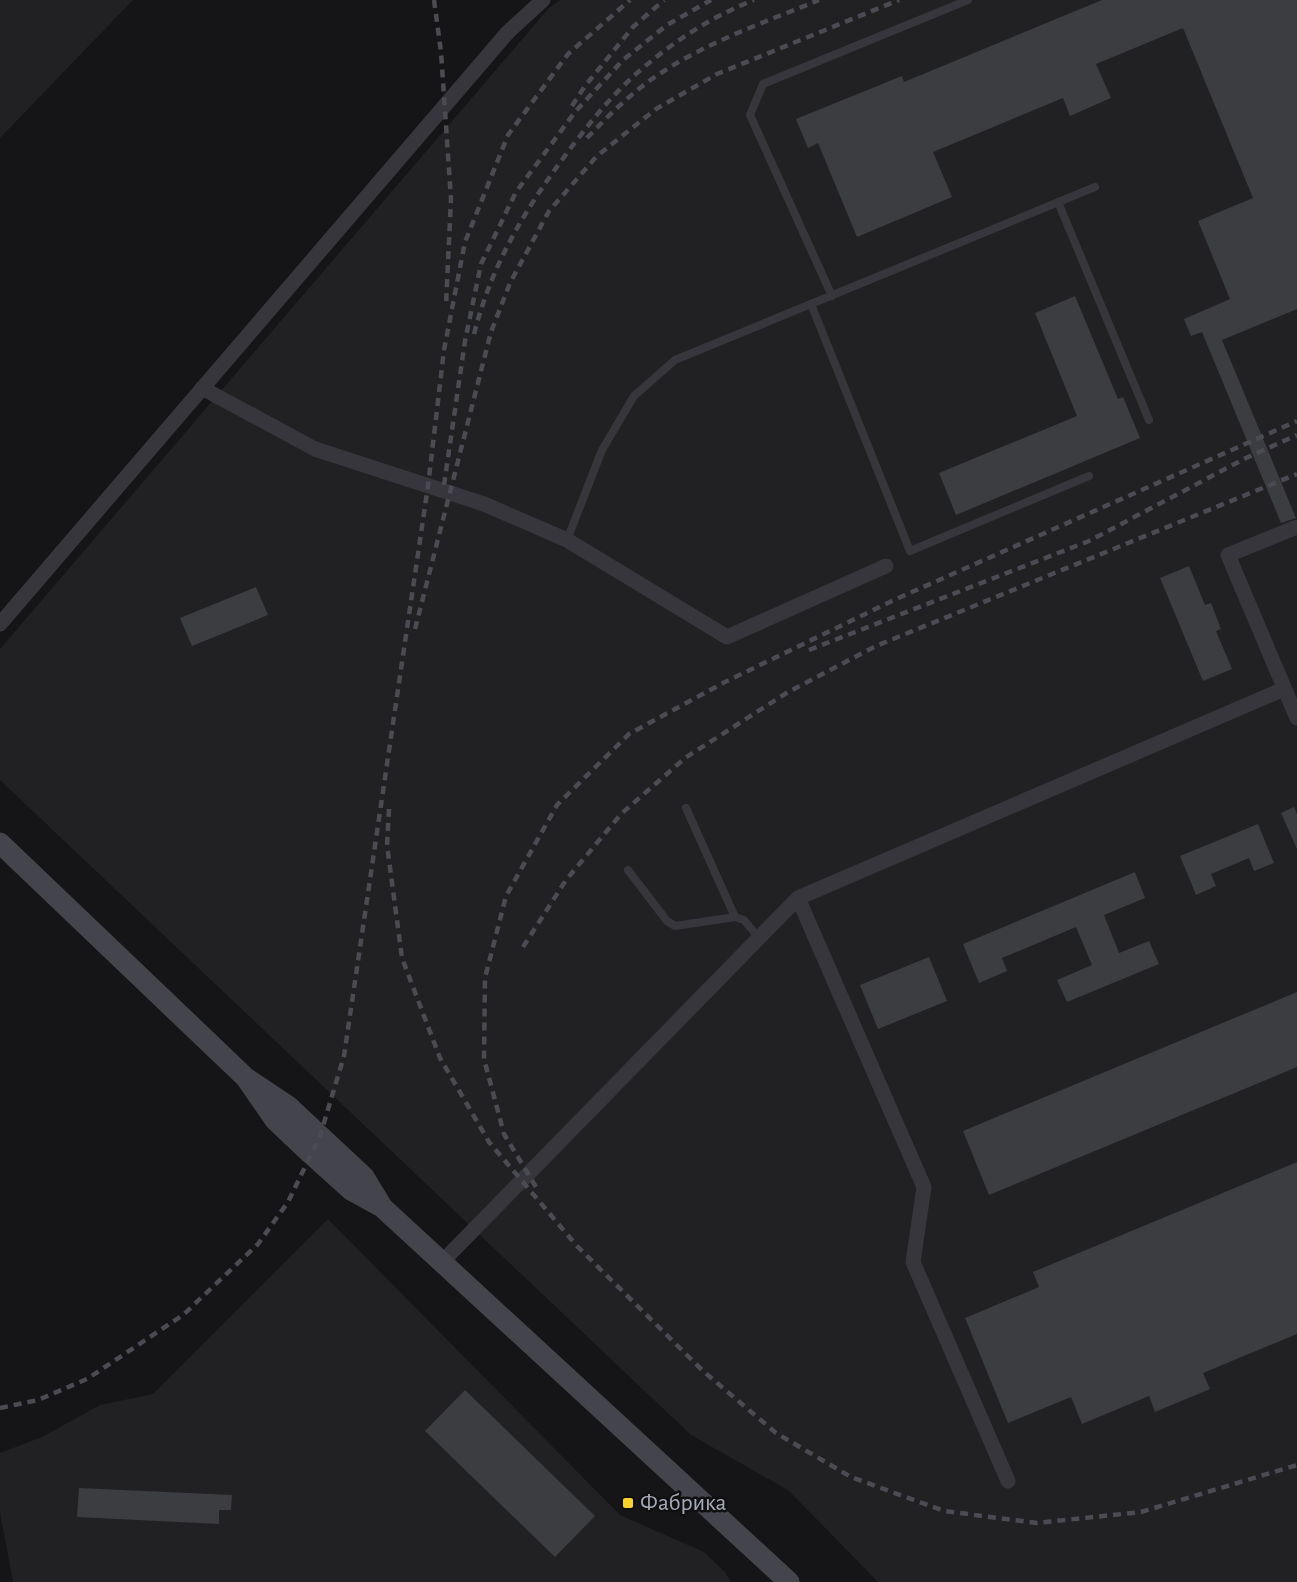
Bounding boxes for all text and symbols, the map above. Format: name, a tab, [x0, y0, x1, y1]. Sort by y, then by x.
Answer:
place label: Фабрика	[640, 1491, 727, 1515]
marker: Фабрика	[621, 1496, 635, 1510]

